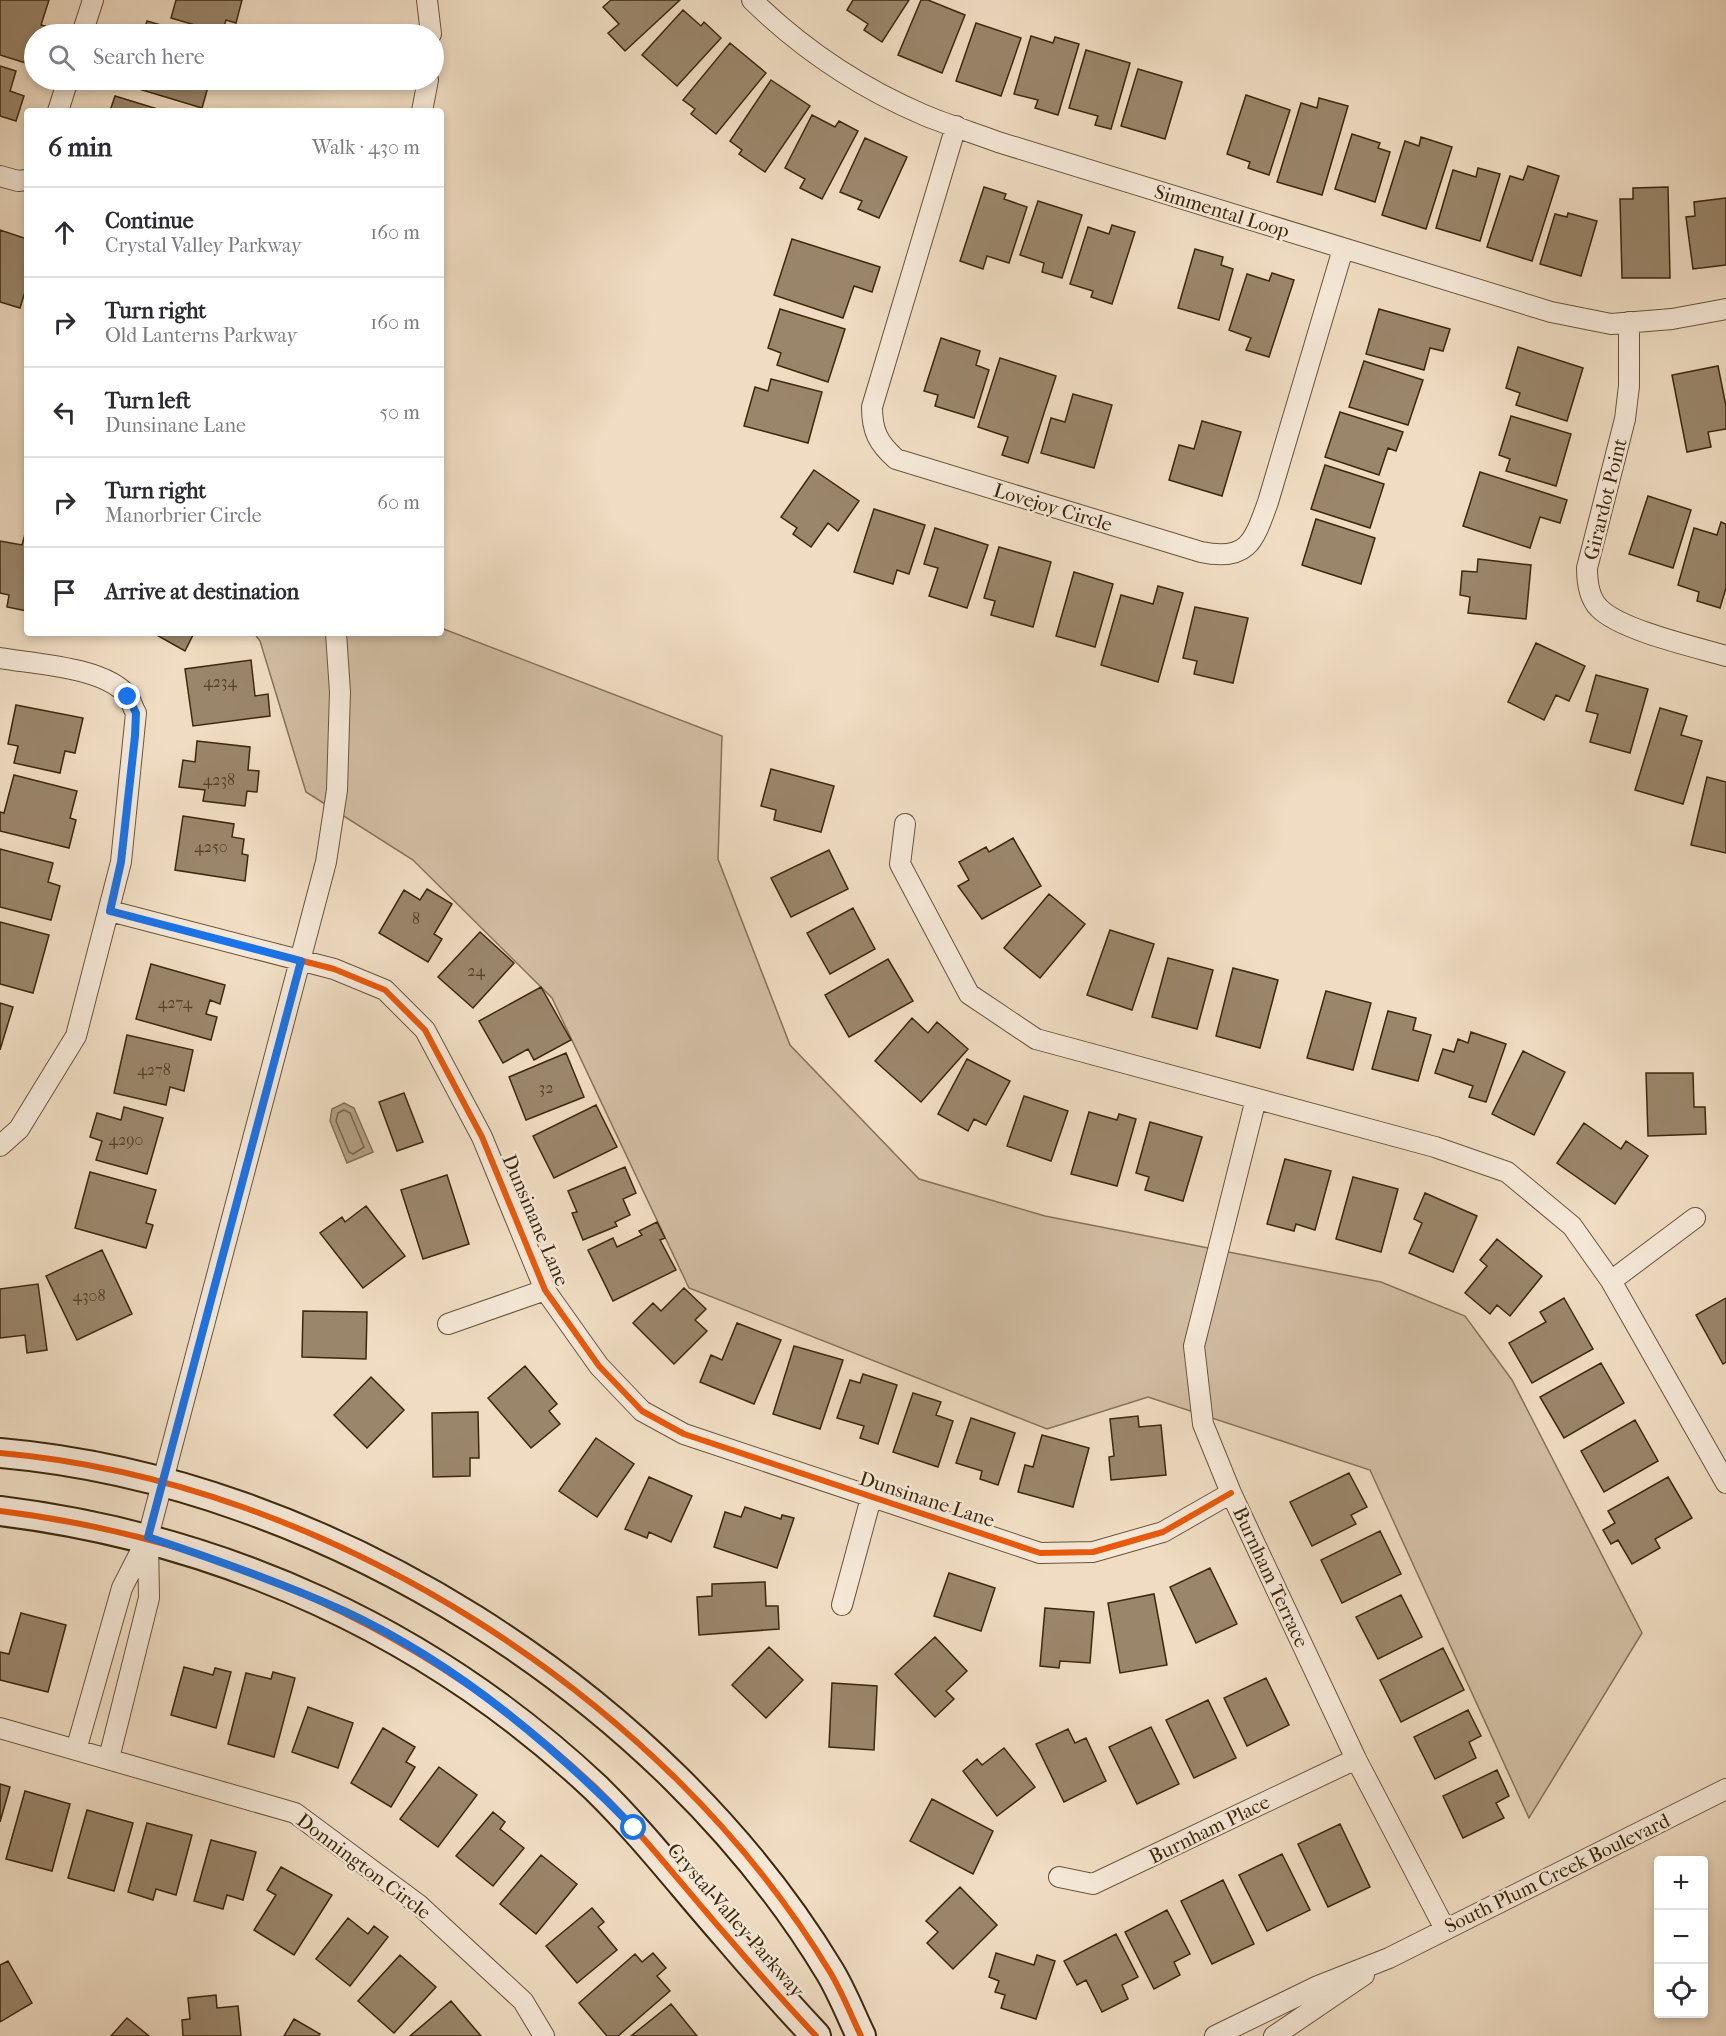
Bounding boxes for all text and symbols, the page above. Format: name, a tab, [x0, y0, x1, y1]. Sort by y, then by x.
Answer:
search box	[24, 24, 444, 90]
icon: search	[45, 41, 78, 74]
text: Search here	[93, 44, 205, 70]
text: 6 min	[48, 132, 112, 163]
text: Walk · 430 m	[312, 136, 420, 159]
street label: Simmental Loop	[1151, 180, 1292, 243]
text: Continue	[105, 208, 194, 234]
icon: ahead	[48, 216, 81, 249]
text: 160 m	[370, 221, 420, 244]
text: Crystal Valley Parkway	[105, 234, 302, 257]
text: Turn right	[105, 298, 206, 324]
icon: right	[48, 306, 81, 339]
text: 160 m	[370, 311, 420, 334]
text: Old Lanterns Parkway	[105, 324, 297, 347]
text: Turn left	[105, 388, 191, 414]
icon: left	[48, 396, 81, 429]
text: 50 m	[379, 401, 420, 424]
text: Dunsinane Lane	[105, 414, 246, 437]
street label: Girardot Point	[1579, 436, 1632, 562]
text: Turn right	[105, 478, 206, 504]
street label: Lovejoy Circle	[991, 479, 1115, 536]
icon: right	[48, 486, 81, 519]
text: 60 m	[377, 491, 420, 514]
text: Manorbrier Circle	[105, 504, 262, 527]
icon: arrive	[48, 576, 81, 609]
text: Arrive at destination	[105, 579, 299, 605]
house number: 4234	[203, 672, 237, 691]
route end	[114, 683, 140, 709]
house number: 4238	[203, 770, 235, 789]
house number: 4250	[194, 837, 228, 856]
house number: 8	[412, 909, 420, 928]
house number: 24	[467, 961, 485, 980]
house number: 4274	[158, 993, 193, 1012]
house number: 4278	[137, 1060, 171, 1079]
house number: 32	[539, 1078, 553, 1097]
house number: 4290	[109, 1130, 143, 1149]
street label: Dunsinane Lane	[497, 1151, 574, 1290]
house number: 4308	[73, 1286, 105, 1305]
street label: Dunsinane Lane	[856, 1467, 997, 1532]
street label: Burnham Terrace	[1228, 1503, 1313, 1651]
street label: Burnham Place	[1145, 1790, 1273, 1869]
street label: South Plum Creek Boulevard	[1441, 1808, 1675, 1938]
street label: Donnington Circle	[292, 1809, 435, 1924]
route start	[620, 1814, 646, 1840]
street label: Crystal Valley Parkway	[662, 1839, 810, 2003]
map controls	[1654, 1856, 1708, 2018]
button: +	[1654, 1856, 1708, 1910]
button: −	[1654, 1910, 1708, 1964]
button: locate	[1654, 1964, 1708, 2018]

